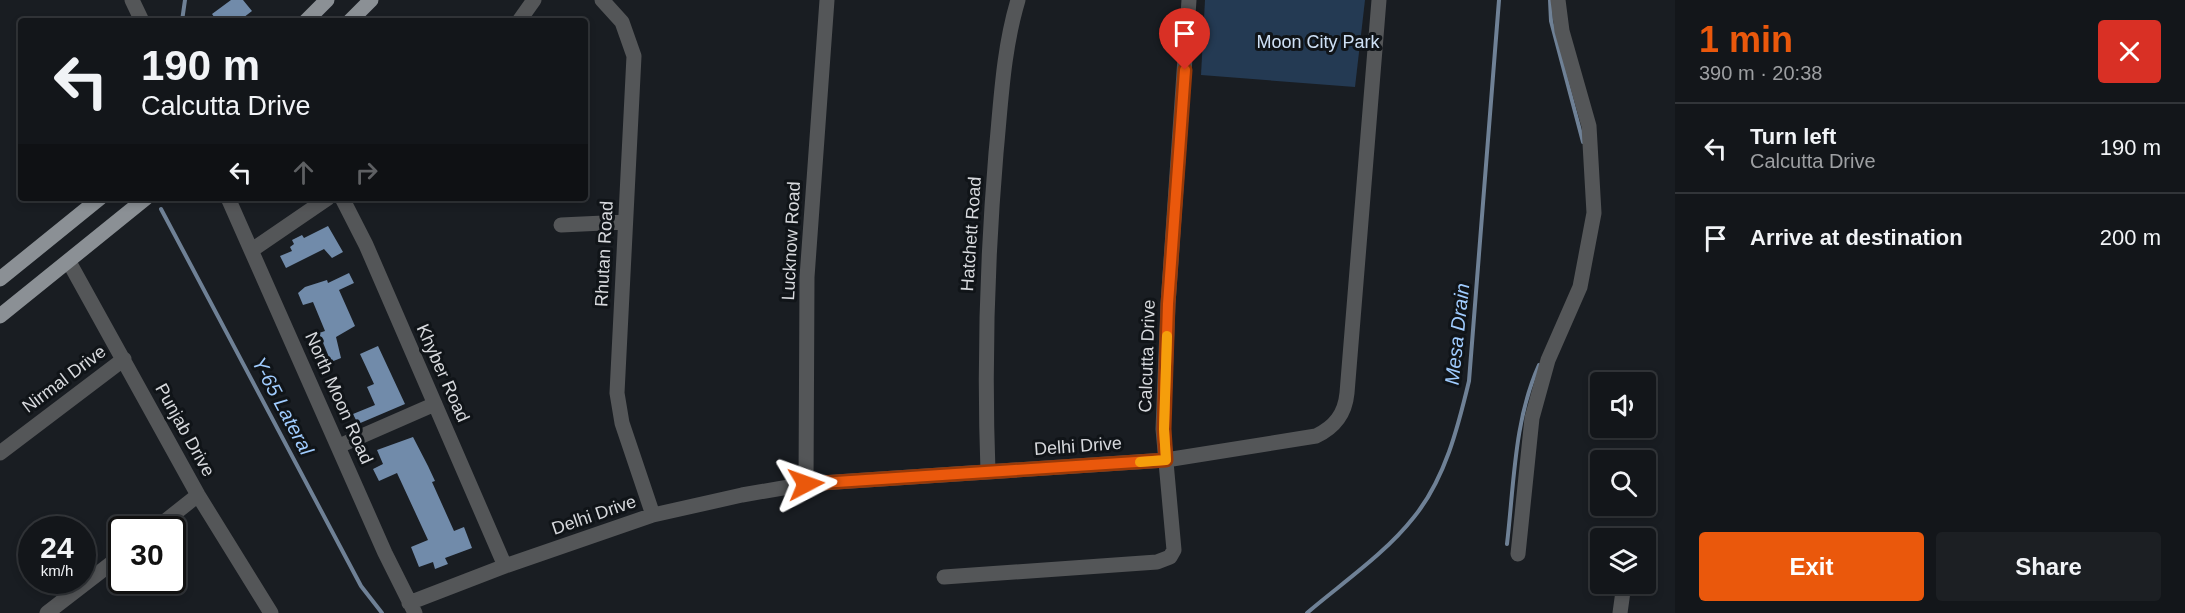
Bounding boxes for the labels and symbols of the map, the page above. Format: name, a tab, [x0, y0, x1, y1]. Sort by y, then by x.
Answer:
pin	[1159, 8, 1210, 70]
park label: Moon City Park	[1256, 32, 1381, 52]
street label: Hatchett Road	[957, 176, 985, 292]
street label: Lucknow Road	[778, 181, 804, 301]
street label: Rhutan Road	[591, 201, 617, 307]
water label: Mesa Drain	[1441, 282, 1473, 386]
street label: Calcutta Drive	[1135, 299, 1159, 413]
street label: Khyber Road	[412, 321, 474, 425]
street label: North Moon Road	[301, 329, 377, 467]
street label: Nirmal Drive	[18, 341, 110, 417]
water label: Y-65 Lateral	[248, 353, 318, 459]
street label: Punjab Drive	[151, 380, 219, 480]
street label: Delhi Drive	[1033, 433, 1123, 459]
position arrow	[774, 452, 838, 516]
street label: Delhi Drive	[549, 491, 639, 539]
speed limit sign: 30	[108, 516, 186, 594]

